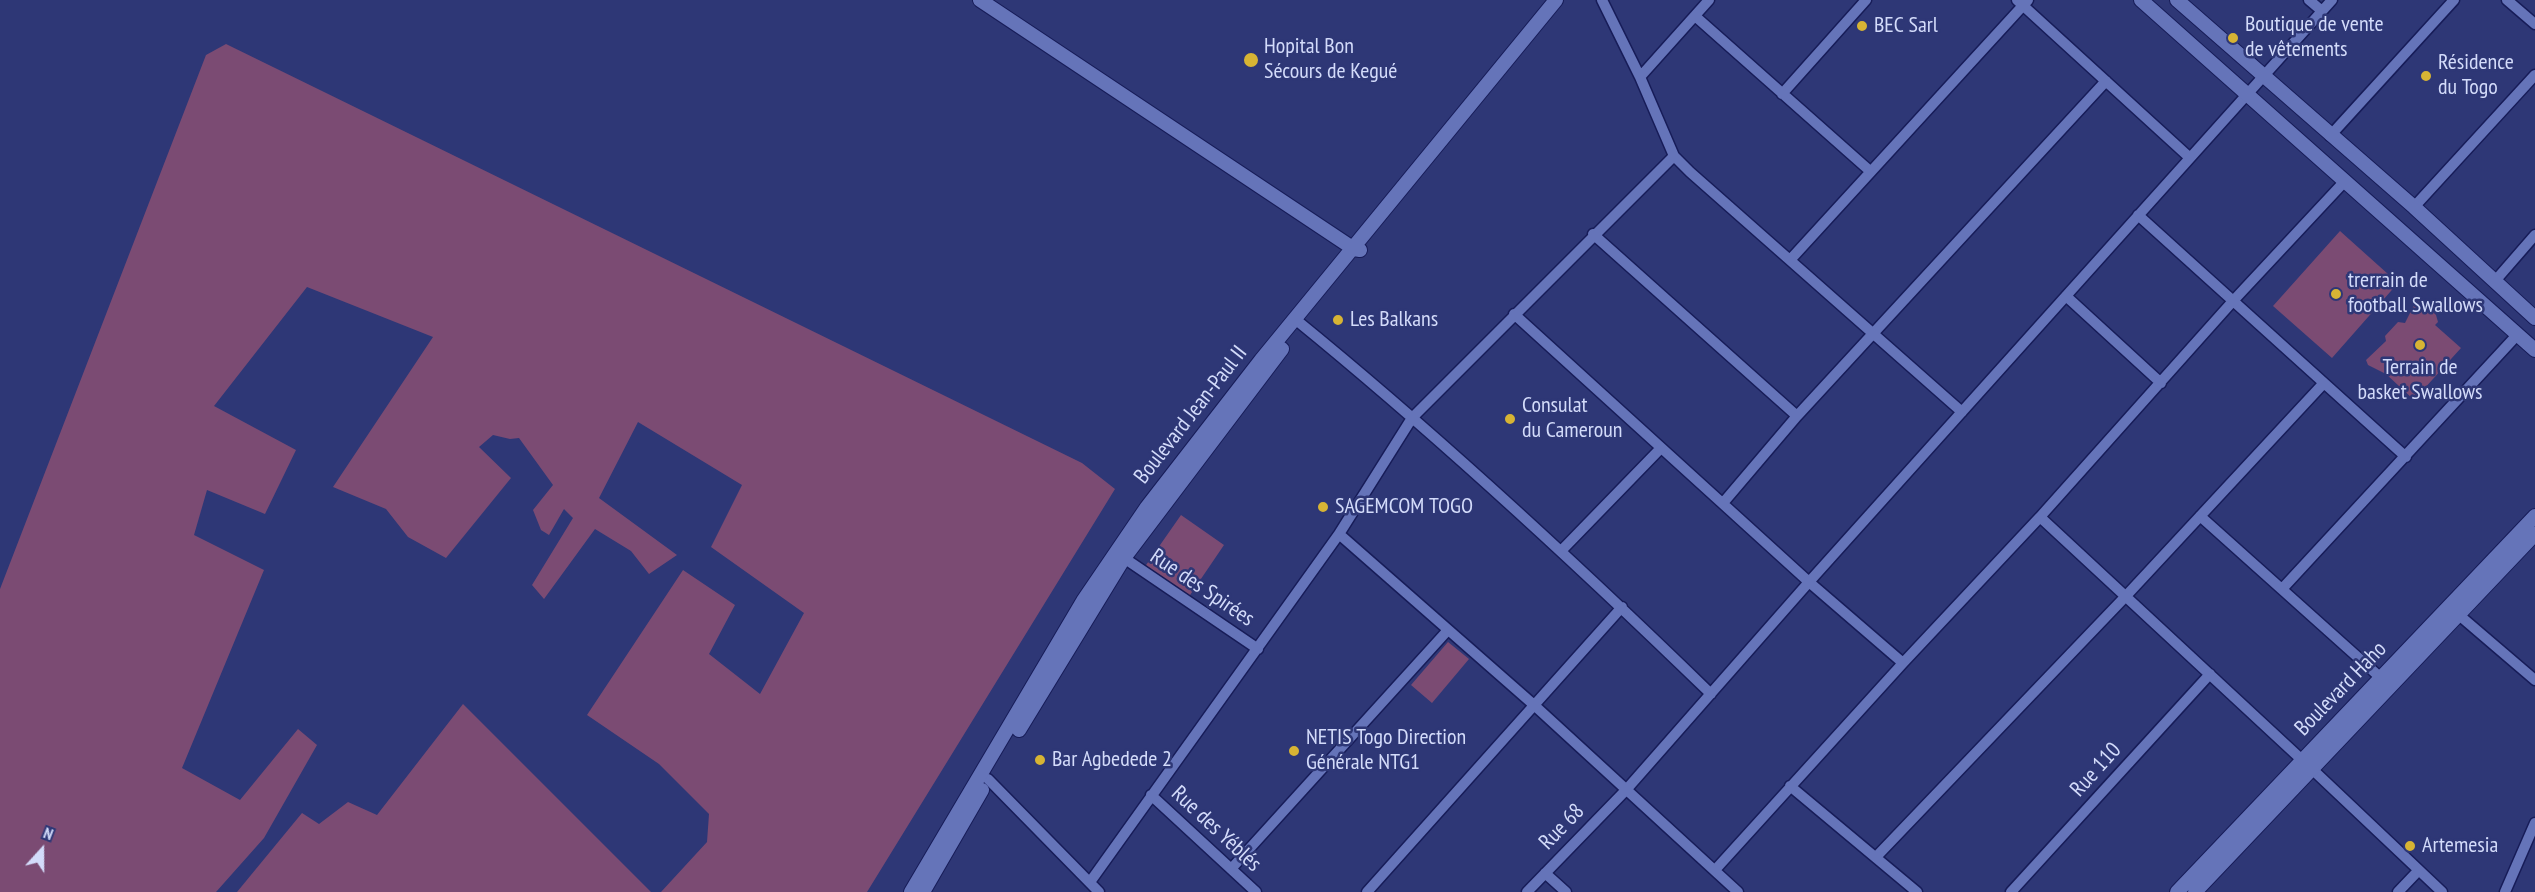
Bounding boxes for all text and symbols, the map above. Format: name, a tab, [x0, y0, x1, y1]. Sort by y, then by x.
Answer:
place label: Boutique de vente de vêtements	[2245, 12, 2384, 63]
place label: BEC Sarl	[1874, 13, 1938, 39]
marker: BEC Sarl	[1855, 19, 1869, 33]
marker: Boutique de vente de vêtements	[2226, 31, 2240, 45]
place label: Hopital Bon Sécours de Kegué	[1264, 34, 1397, 86]
place label: Résidence du Togo	[2438, 50, 2514, 101]
marker: Hopital Bon Sécours de Kegué	[1242, 51, 1260, 69]
marker: Résidence du Togo	[2419, 69, 2433, 83]
place label: trerrain de football Swallows	[2348, 268, 2483, 320]
marker: trerrain de football Swallows	[2329, 287, 2343, 301]
place label: Les Balkans	[1350, 307, 1438, 333]
marker: Les Balkans	[1331, 313, 1345, 327]
marker: Terrain de basket Swallows	[2413, 338, 2427, 352]
street label: Boulevard Jean-Paul II	[1129, 341, 1253, 489]
place label: Terrain de basket Swallows	[2357, 355, 2483, 406]
place label: Consulat du Cameroun	[1522, 393, 1622, 445]
marker: Consulat du Cameroun	[1503, 412, 1517, 426]
place label: SAGEMCOM TOGO	[1335, 494, 1473, 520]
marker: SAGEMCOM TOGO	[1316, 500, 1330, 514]
street label: Rue des Spirées	[1145, 544, 1259, 632]
street label: Boulevard Haho	[2290, 636, 2392, 742]
place label: NETIS Togo Direction Générale NTG1	[1306, 725, 1466, 776]
street label: Rue 110	[2065, 738, 2127, 802]
marker: NETIS Togo Direction Générale NTG1	[1287, 744, 1301, 758]
place label: Bar Agbedede 2	[1052, 747, 1172, 773]
marker: Bar Agbedede 2	[1033, 753, 1047, 767]
street label: Rue des Yéblés	[1166, 781, 1266, 877]
street label: Rue 68	[1534, 799, 1590, 855]
north arrow	[12, 820, 72, 880]
text: N	[41, 822, 56, 844]
place label: Artemesia	[2422, 833, 2498, 859]
marker: Artemesia	[2403, 839, 2417, 853]

